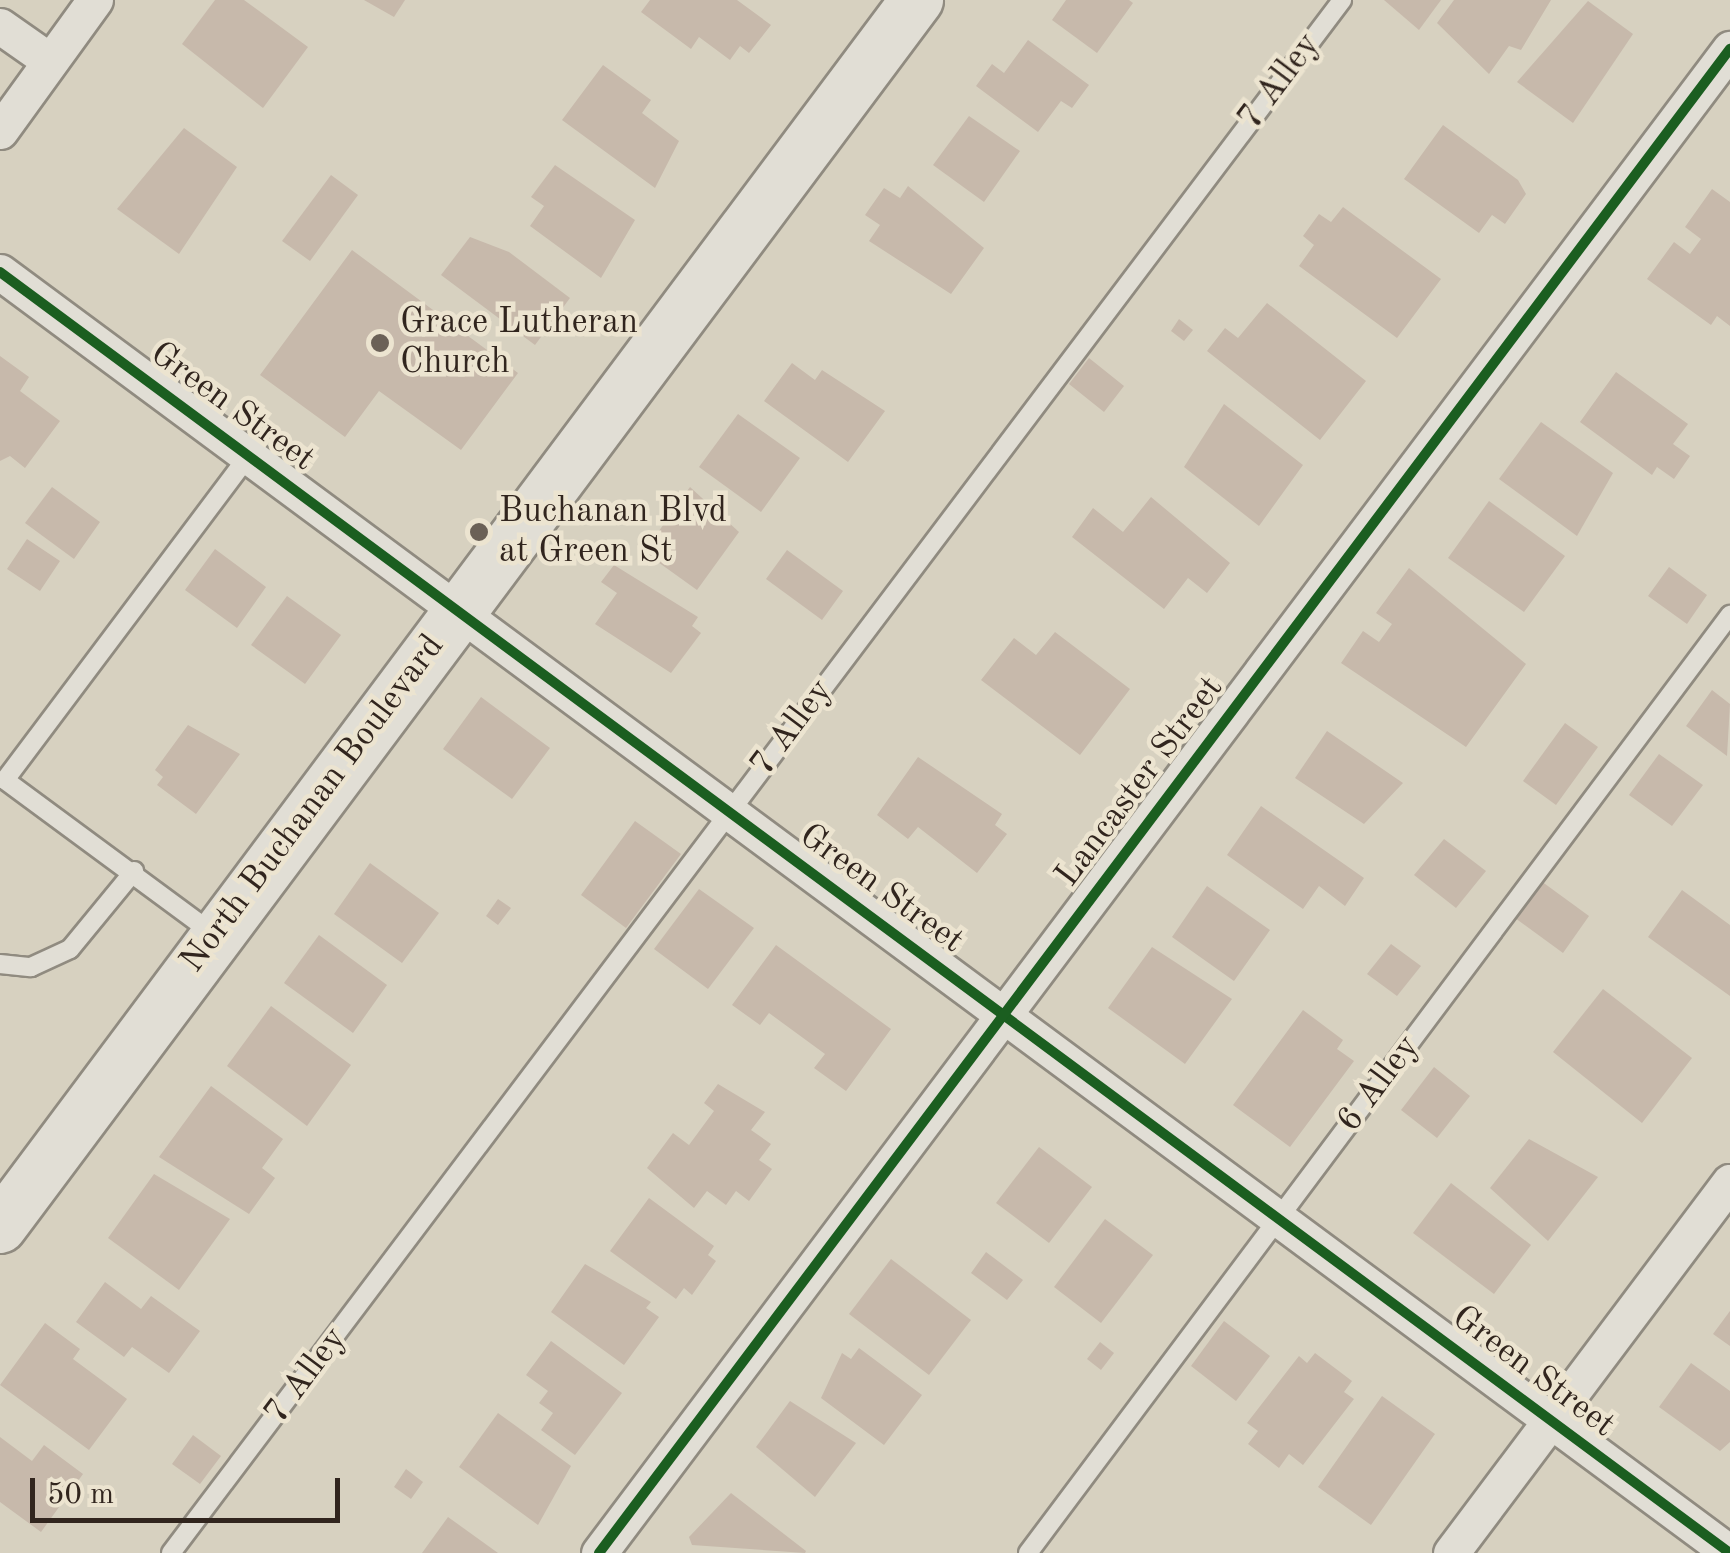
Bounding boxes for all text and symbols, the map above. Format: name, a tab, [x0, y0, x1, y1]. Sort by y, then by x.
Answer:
street label: 7 Alley	[1230, 25, 1330, 139]
place label: Grace Lutheran Church	[400, 302, 638, 384]
marker: Grace Lutheran Church	[369, 332, 391, 354]
street label: Green Street	[142, 333, 322, 481]
place label: Buchanan Blvd at Green St	[499, 491, 727, 573]
marker: Buchanan Blvd at Green St	[468, 521, 490, 543]
street label: North Buchanan Boulevard	[172, 627, 454, 981]
street label: Lancaster Street	[1047, 668, 1233, 896]
street label: 7 Alley	[742, 671, 842, 785]
street label: Green Street	[791, 815, 971, 963]
street label: 6 Alley	[1329, 1027, 1429, 1141]
street label: Green Street	[1443, 1297, 1623, 1447]
street label: 7 Alley	[256, 1319, 356, 1433]
scale bar	[35, 1458, 345, 1520]
text: 50 m	[47, 1480, 114, 1510]

